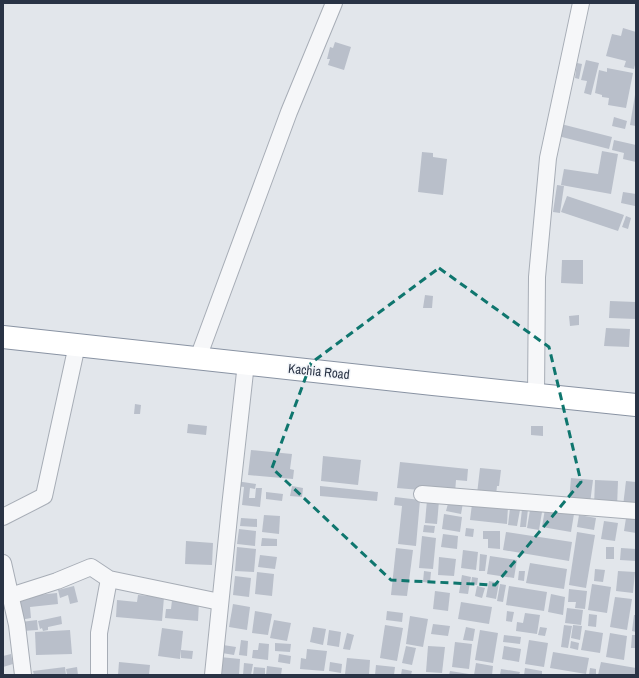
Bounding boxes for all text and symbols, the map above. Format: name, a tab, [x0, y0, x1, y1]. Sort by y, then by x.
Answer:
street label: Kachia Road	[287, 360, 351, 383]

